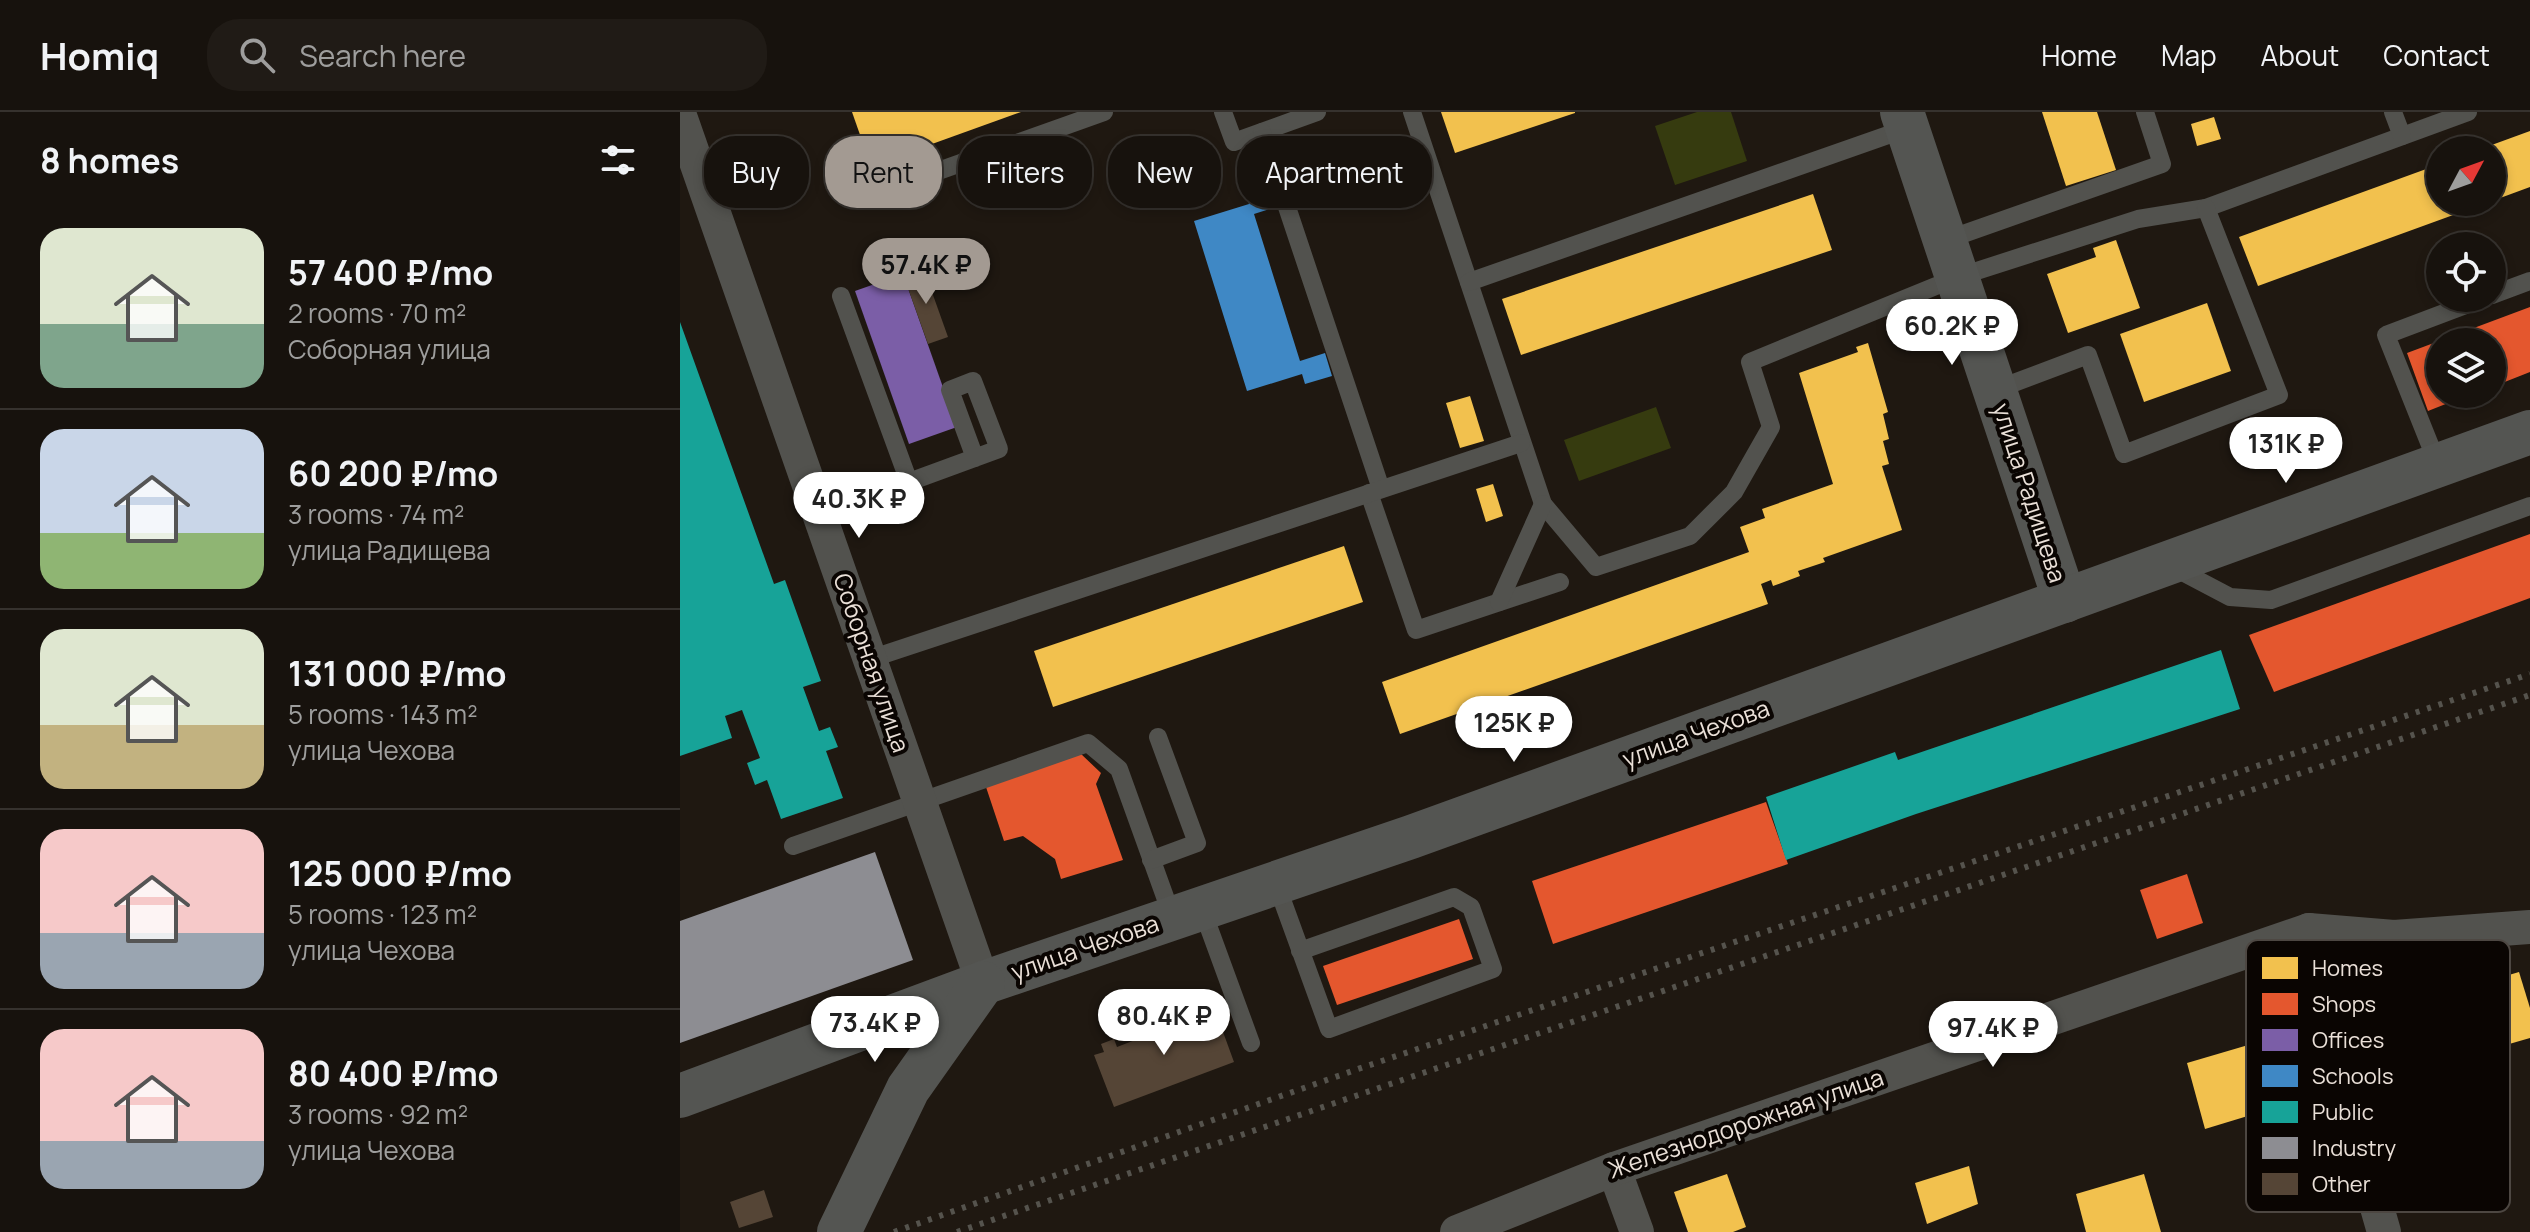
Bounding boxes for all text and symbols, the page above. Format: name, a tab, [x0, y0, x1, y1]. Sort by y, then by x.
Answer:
search box	[207, 19, 767, 91]
text: Homiq	[40, 29, 159, 81]
icon: search	[235, 33, 279, 77]
text: Search here	[299, 35, 466, 76]
text: Home	[2041, 36, 2117, 74]
text: Map	[2161, 36, 2217, 74]
text: About	[2261, 36, 2339, 74]
text: Contact	[2383, 36, 2490, 74]
chip: Buy	[704, 136, 809, 208]
chip: Rent	[825, 136, 942, 208]
chip: Filters	[958, 136, 1092, 208]
chip: New	[1108, 136, 1221, 208]
chip: Apartment	[1237, 136, 1432, 208]
north arrow	[2426, 136, 2506, 216]
map controls	[2426, 136, 2506, 408]
text: 8 homes	[40, 137, 179, 183]
icon: filters	[596, 138, 640, 182]
button: locate	[2426, 232, 2506, 312]
pin: 57.4K ₽	[852, 238, 1000, 306]
text: 57.4K ₽	[880, 246, 972, 282]
text: 57 400 ₽/mo	[288, 249, 493, 295]
icon: home	[104, 260, 200, 356]
text: 2 rooms · 70 m²	[288, 295, 466, 331]
pin: 60.2K ₽	[1878, 299, 2026, 367]
text: 60.2K ₽	[1904, 307, 2000, 343]
button: layers	[2426, 328, 2506, 408]
text: Соборная улица	[288, 331, 491, 367]
street label: улица Радищева	[1986, 398, 2075, 587]
pin: 131K ₽	[2221, 417, 2351, 485]
text: 131K ₽	[2247, 425, 2325, 461]
text: 60 200 ₽/mo	[288, 450, 498, 496]
icon: home	[104, 461, 200, 557]
pin: 40.3K ₽	[785, 472, 933, 540]
text: 40.3K ₽	[811, 480, 907, 516]
text: 3 rooms · 74 m²	[288, 496, 464, 532]
text: улица Радищева	[288, 532, 491, 568]
street label: Соборная улица	[826, 569, 918, 756]
text: 131 000 ₽/mo	[288, 650, 507, 696]
icon: home	[104, 661, 200, 757]
street label: улица Чехова	[1617, 691, 1774, 774]
text: 5 rooms · 143 m²	[288, 696, 478, 732]
pin: 125K ₽	[1449, 696, 1579, 764]
text: 125K ₽	[1473, 704, 1555, 740]
text: улица Чехова	[288, 732, 455, 768]
text: 125 000 ₽/mo	[288, 850, 512, 896]
icon: home	[104, 861, 200, 957]
text: 5 rooms · 123 m²	[288, 896, 477, 932]
street label: улица Чехова	[1006, 906, 1163, 987]
text: улица Чехова	[288, 932, 455, 968]
legend	[2246, 940, 2510, 1212]
text: Homes	[2312, 953, 2383, 983]
pin: 80.4K ₽	[1090, 989, 1238, 1057]
text: Shops	[2312, 989, 2376, 1019]
pin: 73.4K ₽	[801, 996, 949, 1064]
text: 80.4K ₽	[1116, 997, 1212, 1033]
pin: 97.4K ₽	[1919, 1001, 2067, 1069]
text: 73.4K ₽	[829, 1004, 921, 1040]
text: 97.4K ₽	[1947, 1009, 2039, 1045]
text: Offices	[2312, 1025, 2384, 1055]
text: 80 400 ₽/mo	[288, 1050, 499, 1096]
street label: Железнодорожная улица	[1603, 1060, 1888, 1185]
icon: home	[104, 1061, 200, 1157]
text: Schools	[2312, 1061, 2394, 1091]
text: 3 rooms · 92 m²	[288, 1096, 468, 1132]
text: Public	[2312, 1097, 2374, 1127]
text: улица Чехова	[288, 1132, 455, 1168]
text: Industry	[2312, 1133, 2396, 1163]
text: Other	[2312, 1169, 2371, 1199]

